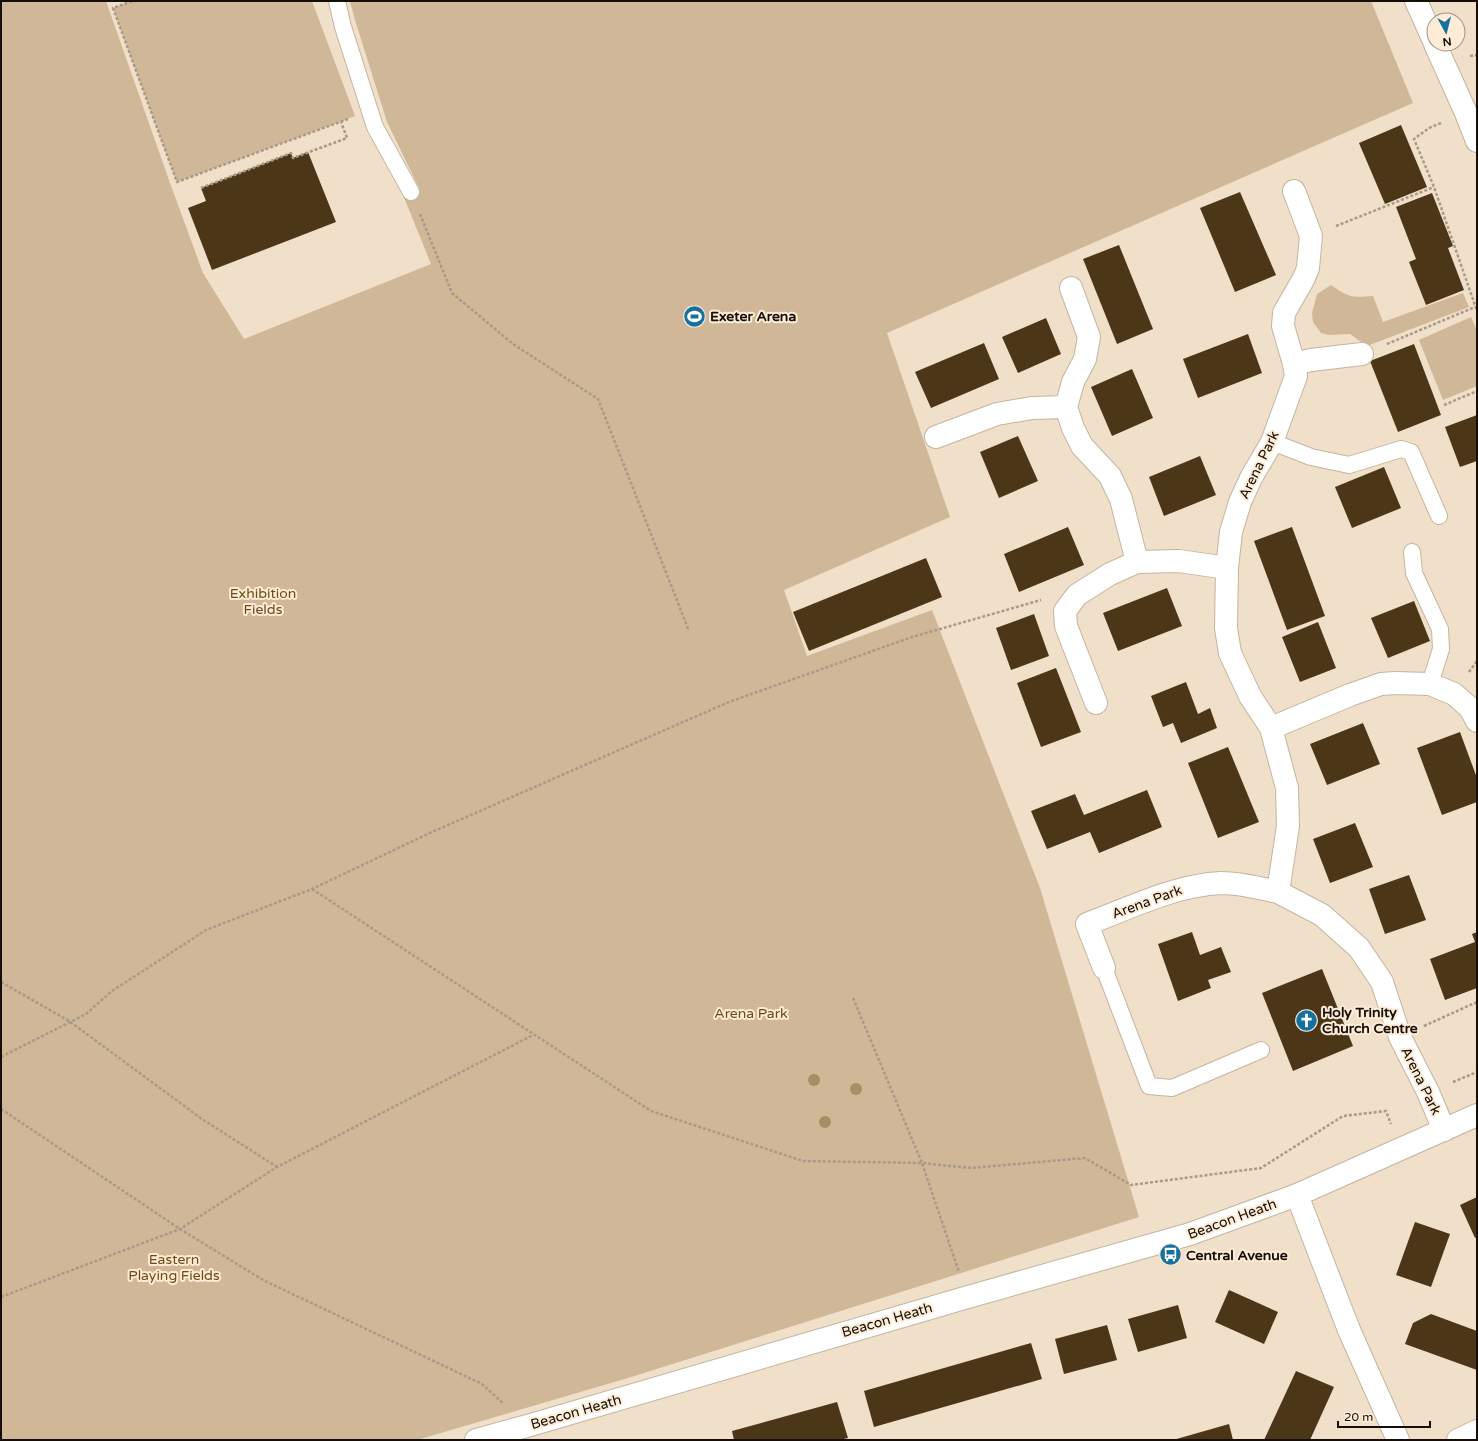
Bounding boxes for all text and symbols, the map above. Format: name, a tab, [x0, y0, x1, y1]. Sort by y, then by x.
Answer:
north arrow	[1426, 12, 1466, 52]
text: N	[1442, 34, 1452, 48]
sports icon: Exeter Arena	[682, 303, 708, 329]
place label: Exeter Arena	[710, 308, 796, 325]
street label: Arena Park	[1235, 428, 1283, 502]
park label: Exhibition Fields	[230, 585, 296, 618]
street label: Arena Park	[1110, 881, 1185, 923]
place label: Holy Trinity Church Centre	[1322, 1004, 1418, 1037]
park label: Arena Park	[714, 1005, 788, 1022]
church icon: Holy Trinity Church Centre	[1294, 1007, 1320, 1033]
street label: Arena Park	[1397, 1044, 1445, 1118]
street label: Beacon Heath	[1185, 1195, 1279, 1243]
bus stop icon: Central Avenue	[1158, 1242, 1184, 1268]
place label: Central Avenue	[1186, 1247, 1288, 1264]
park label: Eastern Playing Fields	[128, 1251, 220, 1284]
street label: Beacon Heath	[840, 1299, 934, 1341]
street label: Beacon Heath	[529, 1391, 623, 1433]
scale bar	[1338, 1403, 1430, 1429]
text: 20 m	[1344, 1410, 1373, 1424]

